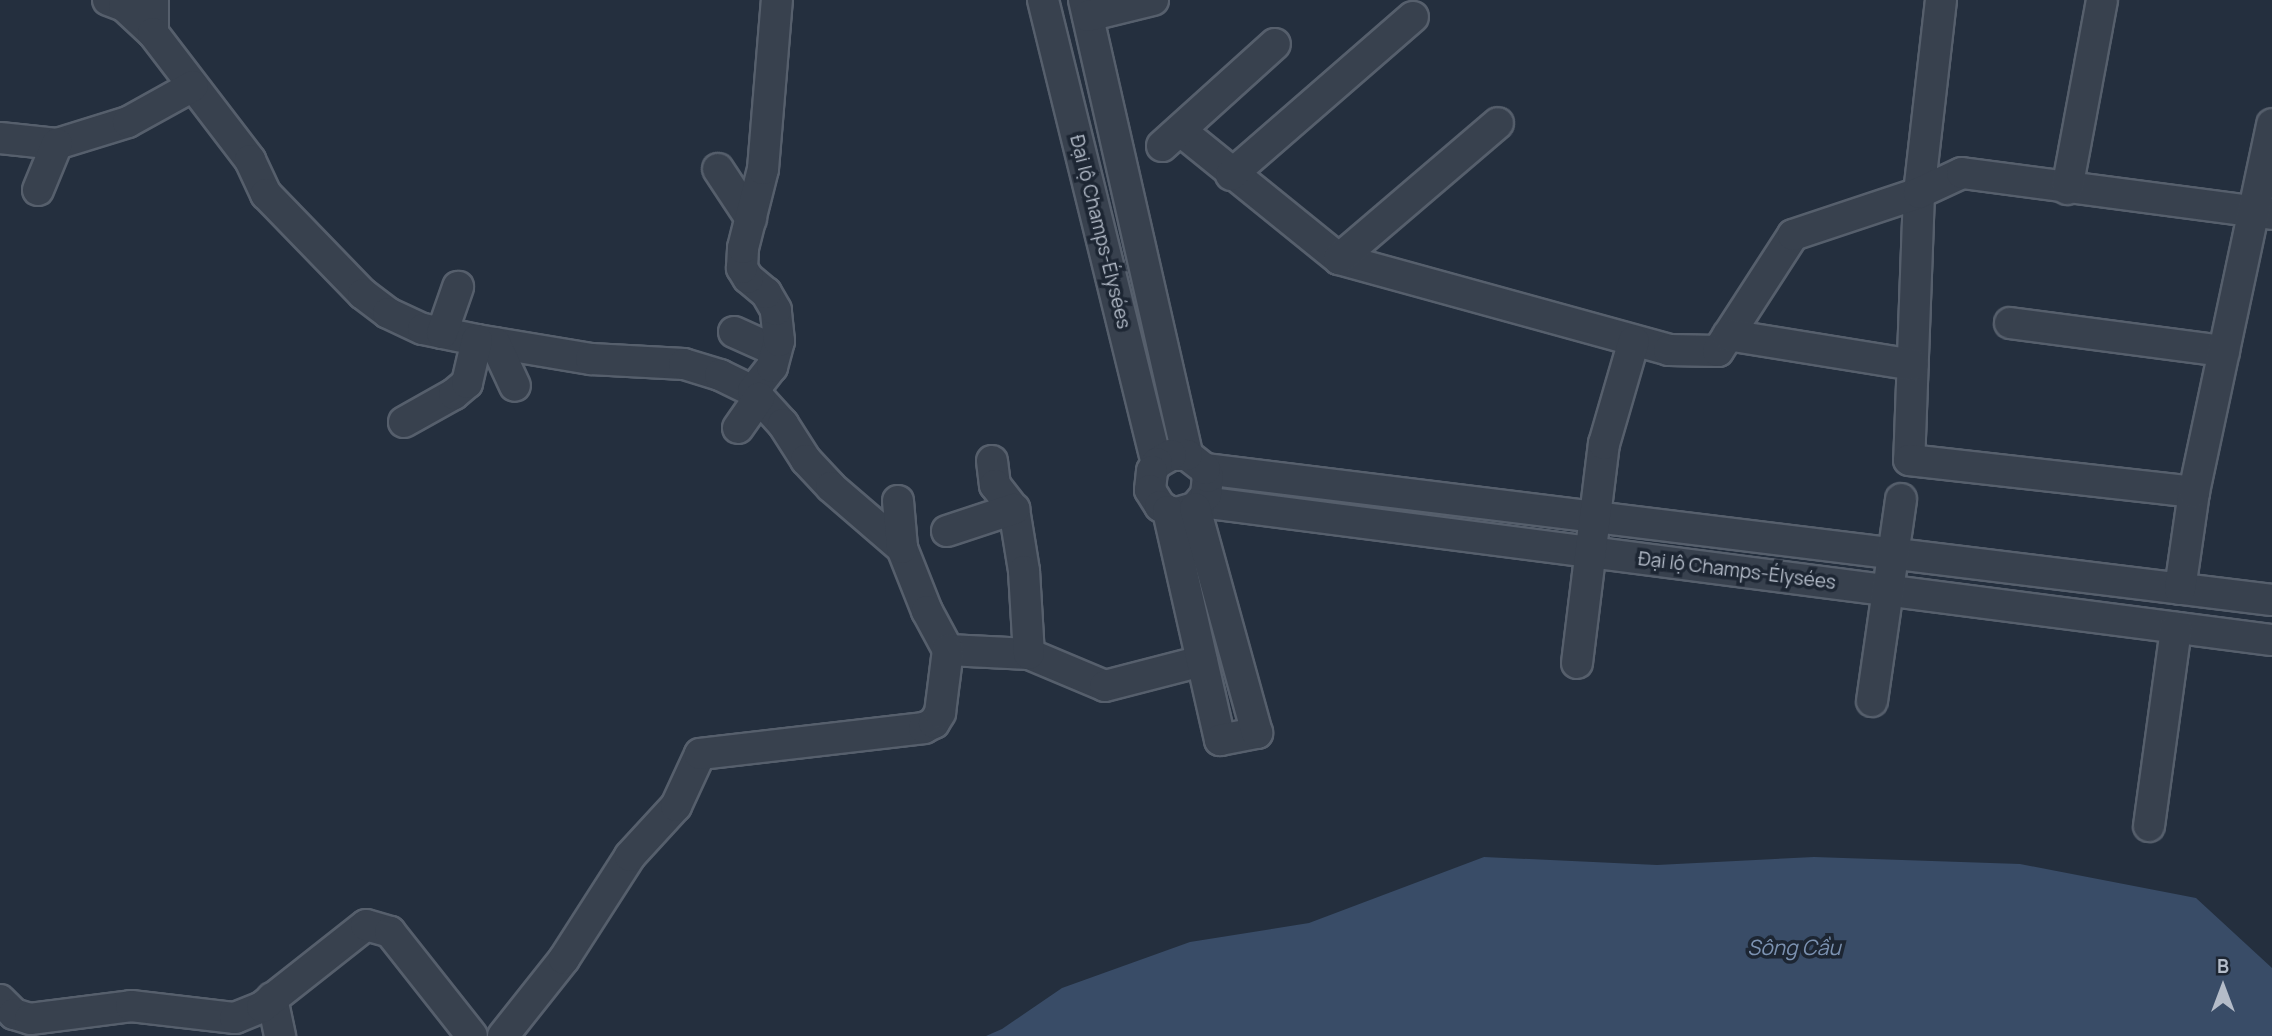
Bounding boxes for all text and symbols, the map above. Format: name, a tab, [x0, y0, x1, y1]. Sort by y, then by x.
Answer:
street label: Đại lộ Champs-Élysées	[1065, 133, 1135, 331]
street label: Đại lộ Champs-Élysées	[1637, 548, 1837, 594]
water label: Sông Cầu	[1747, 934, 1841, 960]
north arrow	[2188, 952, 2258, 1022]
text: B	[2217, 953, 2229, 979]

